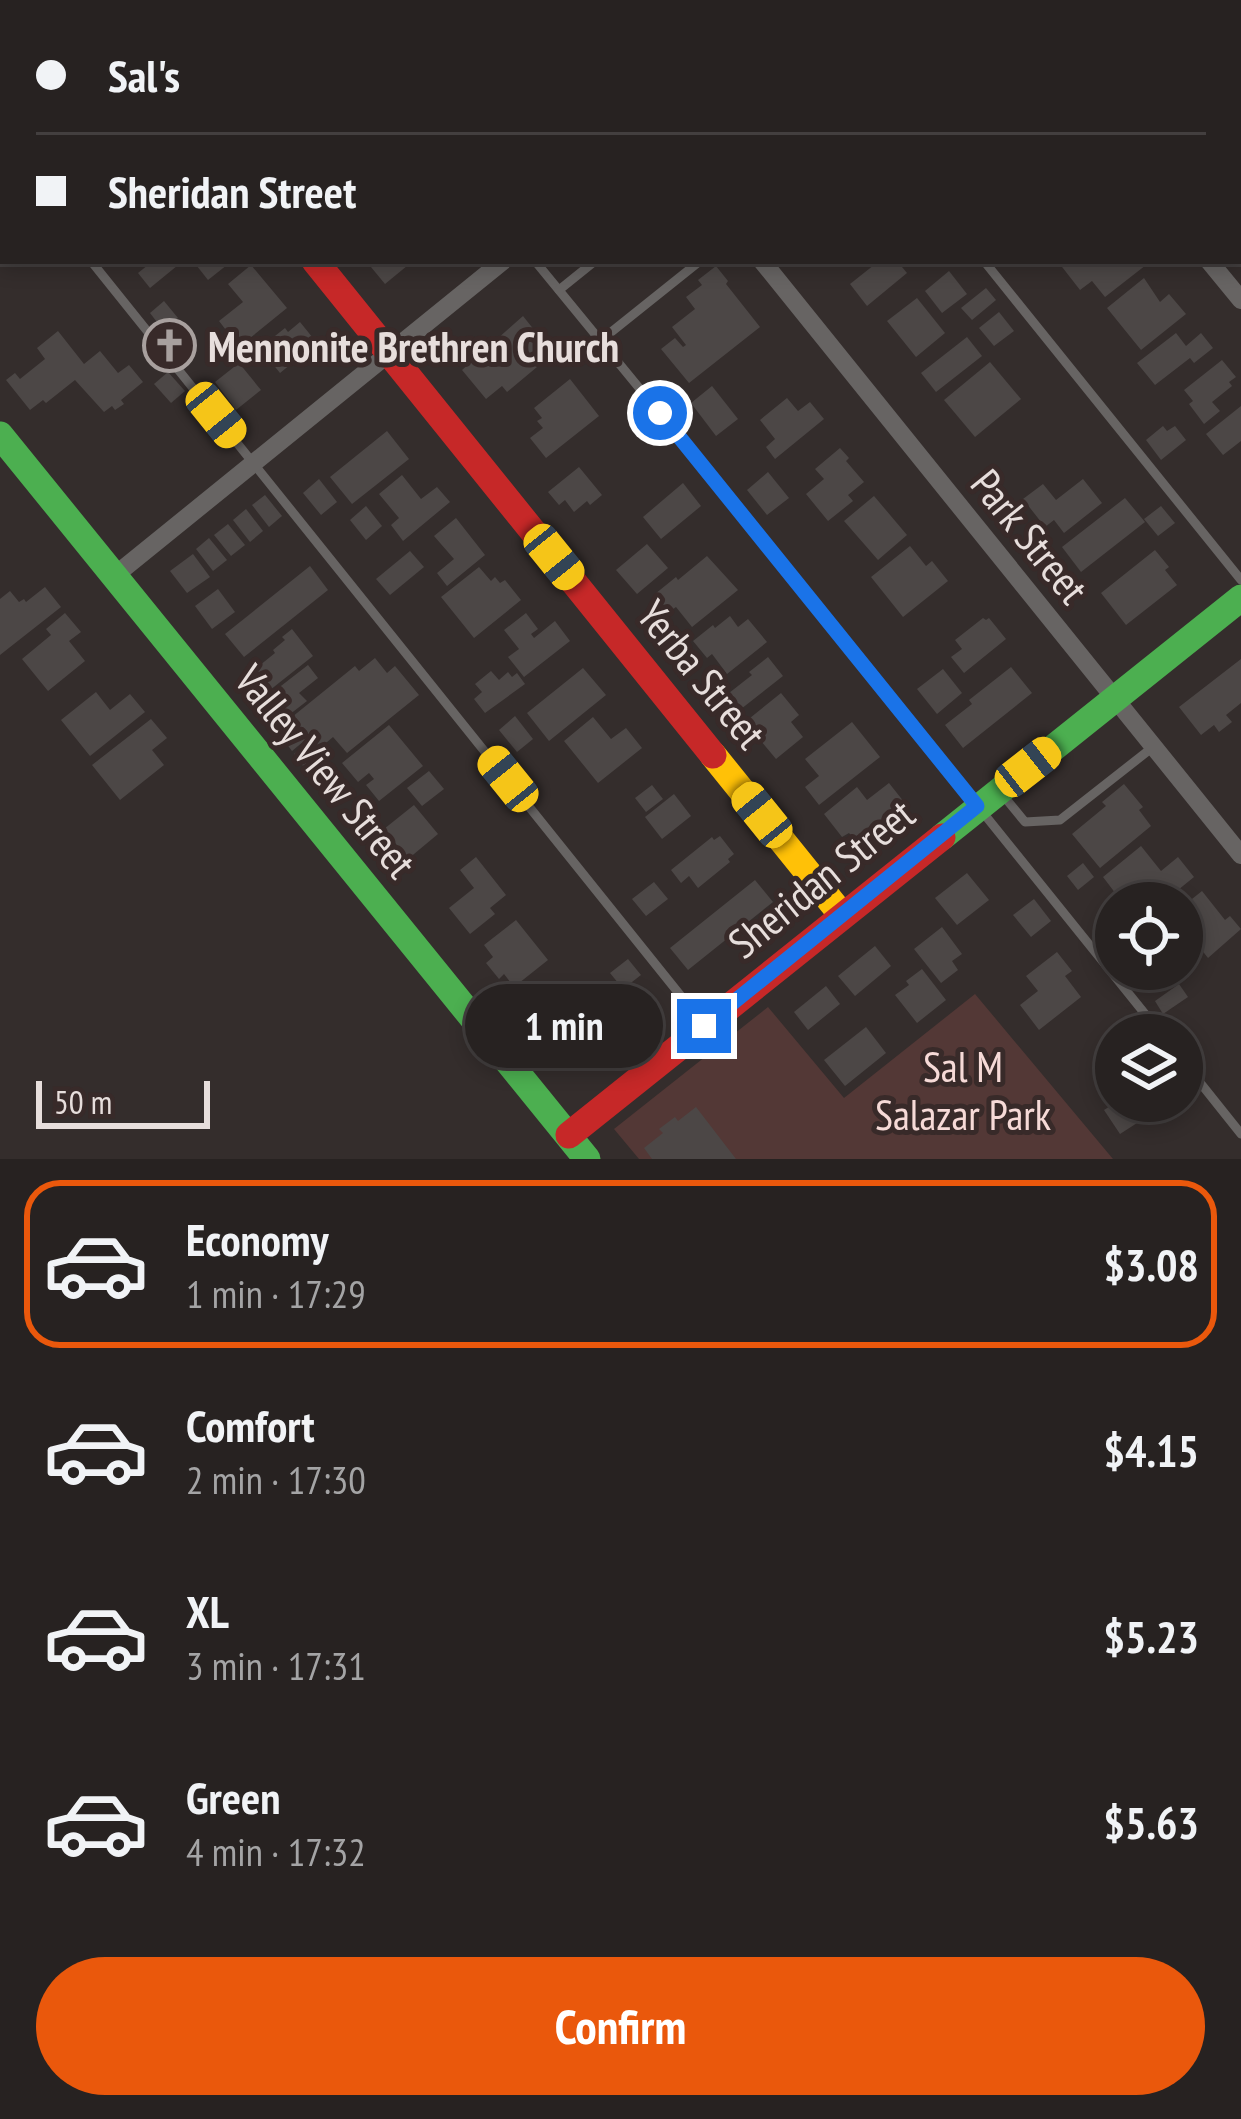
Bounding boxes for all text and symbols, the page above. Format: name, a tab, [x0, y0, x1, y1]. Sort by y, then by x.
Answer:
text: Sal's	[108, 46, 180, 104]
text: Sheridan Street	[108, 162, 356, 220]
church icon: Mennonite Brethren Church	[141, 318, 197, 374]
place label: Mennonite Brethren Church	[208, 319, 619, 374]
car	[179, 376, 253, 454]
route start	[633, 386, 687, 440]
street label: Park Street	[959, 458, 1101, 615]
car	[517, 518, 591, 596]
street label: Yerba Street	[625, 588, 779, 760]
street label: Valley View Street	[223, 652, 429, 889]
car	[989, 731, 1067, 803]
car	[471, 740, 545, 818]
car	[725, 776, 799, 854]
street label: Sheridan Street	[717, 786, 926, 970]
map controls	[1095, 882, 1203, 1122]
button: locate	[1095, 882, 1203, 990]
callout: 1 min	[464, 984, 662, 1068]
route end	[677, 999, 731, 1053]
text: 1 min	[525, 1000, 603, 1051]
button: layers	[1095, 1014, 1203, 1122]
park label: Sal M Salazar Park	[875, 1039, 1051, 1142]
scale bar	[36, 1075, 210, 1128]
text: 50 m	[54, 1080, 112, 1123]
icon: car	[42, 1210, 150, 1318]
text: Economy	[186, 1210, 329, 1268]
text: $3.08	[1103, 1235, 1199, 1293]
text: 1 min · 17:29	[186, 1268, 366, 1319]
icon: car	[42, 1396, 150, 1504]
text: Comfort	[186, 1396, 315, 1454]
text: $4.15	[1103, 1421, 1199, 1479]
text: 2 min · 17:30	[186, 1454, 366, 1505]
icon: car	[42, 1582, 150, 1690]
text: XL	[186, 1582, 229, 1640]
text: $5.23	[1103, 1607, 1199, 1665]
text: 3 min · 17:31	[186, 1640, 366, 1691]
icon: car	[42, 1768, 150, 1876]
text: Green	[186, 1768, 281, 1826]
text: $5.63	[1103, 1793, 1199, 1851]
text: 4 min · 17:32	[186, 1826, 366, 1877]
button: Confirm	[36, 1957, 1205, 2095]

